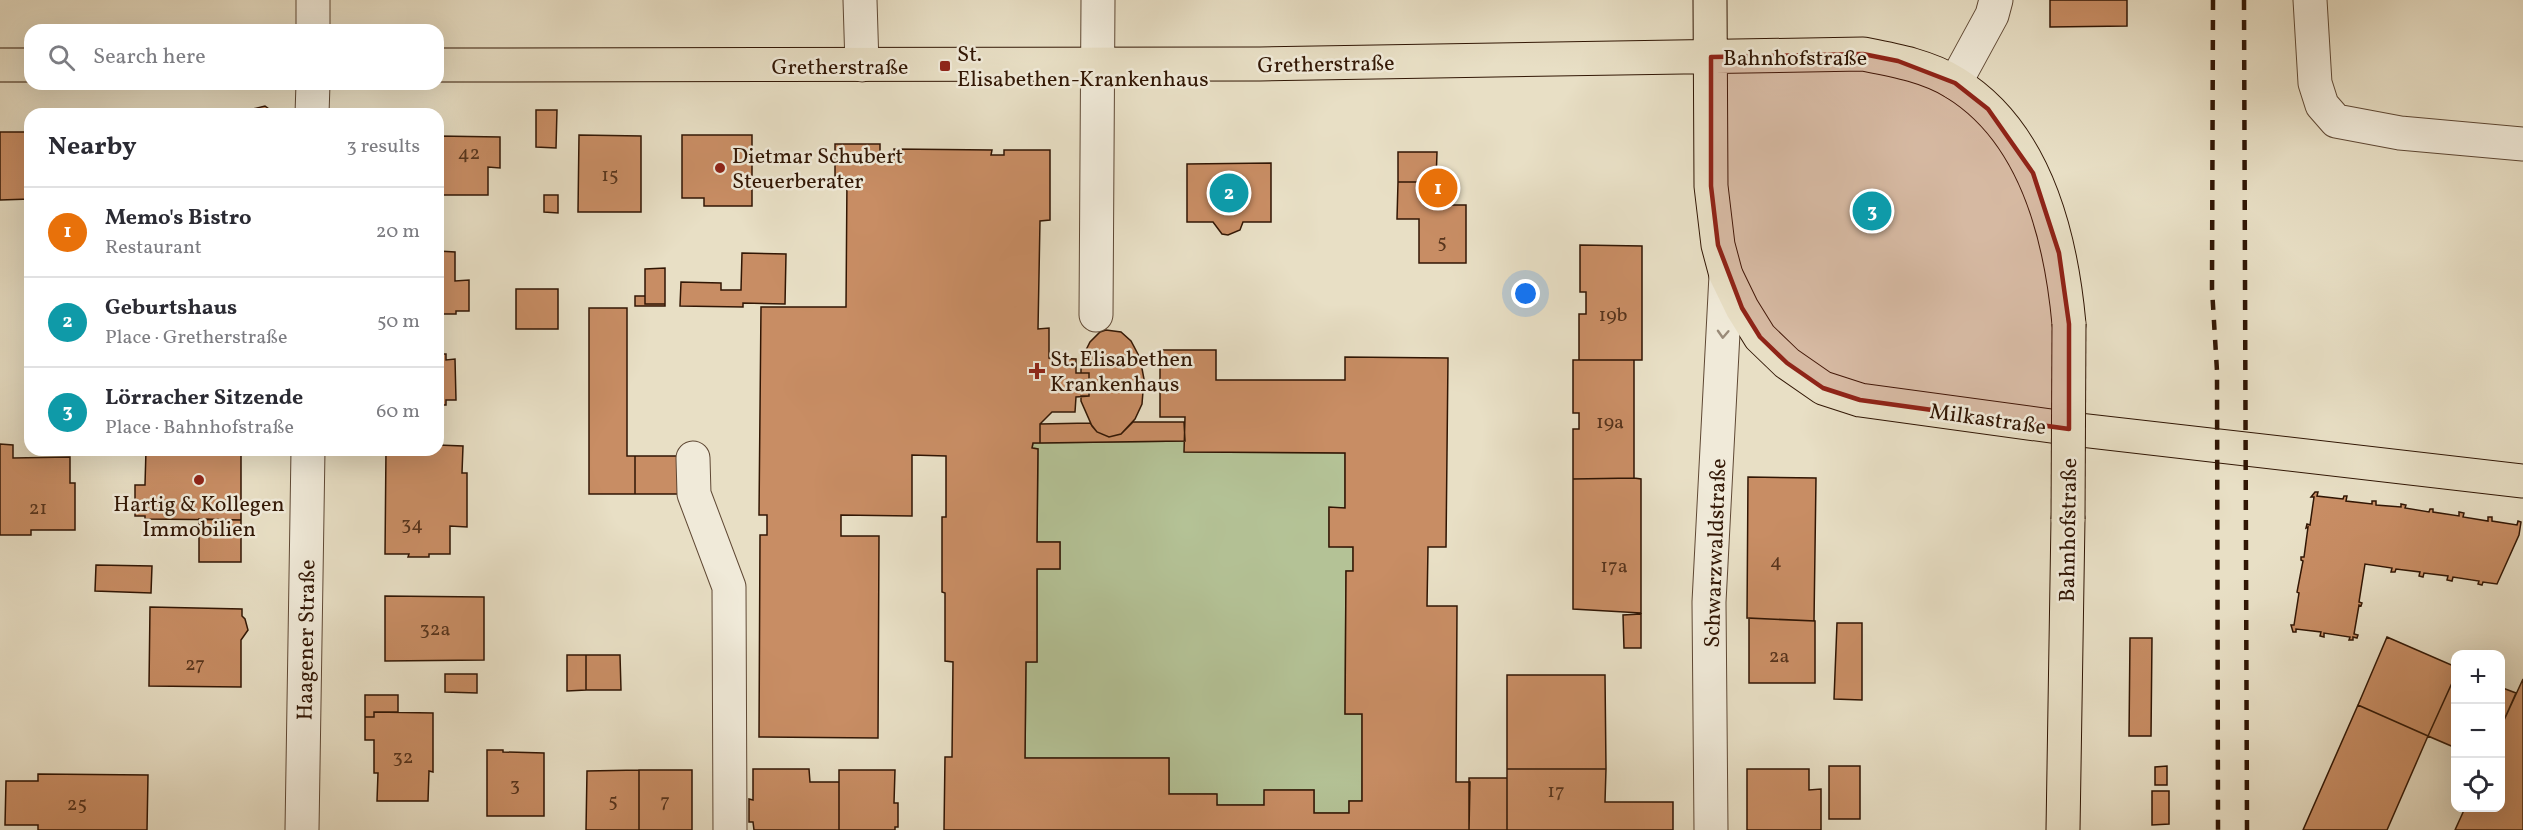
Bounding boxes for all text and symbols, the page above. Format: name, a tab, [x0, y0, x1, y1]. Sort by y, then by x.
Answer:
search box	[24, 24, 444, 90]
place label: St. Elisabethen-Krankenhaus	[957, 40, 1209, 96]
icon: search	[45, 41, 78, 74]
text: Search here	[93, 42, 206, 73]
street label: Bahnhofstraße	[1723, 44, 1867, 75]
street label: Gretherstraße	[1257, 49, 1395, 82]
street label: Gretherstraße	[771, 53, 909, 84]
marker: St. Elisabethen-Krankenhaus	[938, 59, 952, 73]
text: Nearby	[48, 129, 137, 165]
text: 3 results	[346, 133, 420, 161]
house number: 42	[458, 140, 480, 168]
place label: Dietmar Schubert Steuerberater	[732, 142, 904, 198]
marker: Dietmar Schubert Steuerberater	[713, 161, 727, 175]
house number: 15	[601, 162, 619, 190]
pin: 1	[1418, 166, 1458, 210]
pin: 2	[1210, 170, 1248, 216]
pin: 3	[1852, 188, 1892, 234]
text: Memo's Bistro	[105, 203, 252, 234]
text: 1	[63, 218, 72, 246]
text: 20 m	[376, 218, 420, 246]
house number: 5	[1437, 229, 1447, 257]
text: Restaurant	[105, 234, 202, 262]
your location	[1511, 279, 1540, 308]
text: Geburtshaus	[105, 293, 237, 324]
house number: 19b	[1598, 302, 1628, 330]
text: 2	[62, 308, 73, 336]
text: 50 m	[377, 308, 420, 336]
text: Place · Gretherstraße	[105, 324, 288, 352]
one-way arrow	[1717, 329, 1730, 338]
place label: St. Elisabethen Krankenhaus	[1050, 345, 1193, 401]
marker: St. Elisabethen Krankenhaus	[1028, 362, 1046, 380]
text: Lörracher Sitzende	[105, 383, 303, 414]
street label: Milkastraße	[1927, 397, 2048, 444]
text: 3	[62, 398, 73, 426]
text: 60 m	[376, 398, 420, 426]
house number: 19a	[1596, 409, 1624, 437]
text: Place · Bahnhofstraße	[105, 414, 294, 442]
street label: Schwarzwaldstraße	[1698, 458, 1735, 648]
street label: Bahnhofstraße	[2053, 458, 2086, 602]
marker: Hartig & Kollegen Immobilien	[192, 473, 206, 487]
place label: Hartig & Kollegen Immobilien	[113, 490, 285, 546]
house number: 21	[29, 495, 47, 523]
house number: 34	[401, 511, 423, 539]
house number: 4	[1770, 548, 1782, 576]
house number: 17a	[1600, 553, 1628, 581]
street label: Haagener Straße	[291, 559, 324, 721]
house number: 32a	[420, 616, 451, 644]
house number: 2a	[1769, 643, 1789, 671]
map controls	[2451, 650, 2505, 812]
button: +	[2451, 650, 2505, 704]
house number: 27	[185, 651, 205, 679]
button: −	[2451, 704, 2505, 758]
house number: 32	[393, 744, 414, 772]
button: locate	[2451, 758, 2505, 812]
house number: 3	[510, 772, 520, 800]
house number: 17	[1547, 778, 1565, 806]
house number: 5	[608, 788, 618, 816]
house number: 7	[660, 788, 670, 816]
house number: 25	[67, 791, 87, 819]

